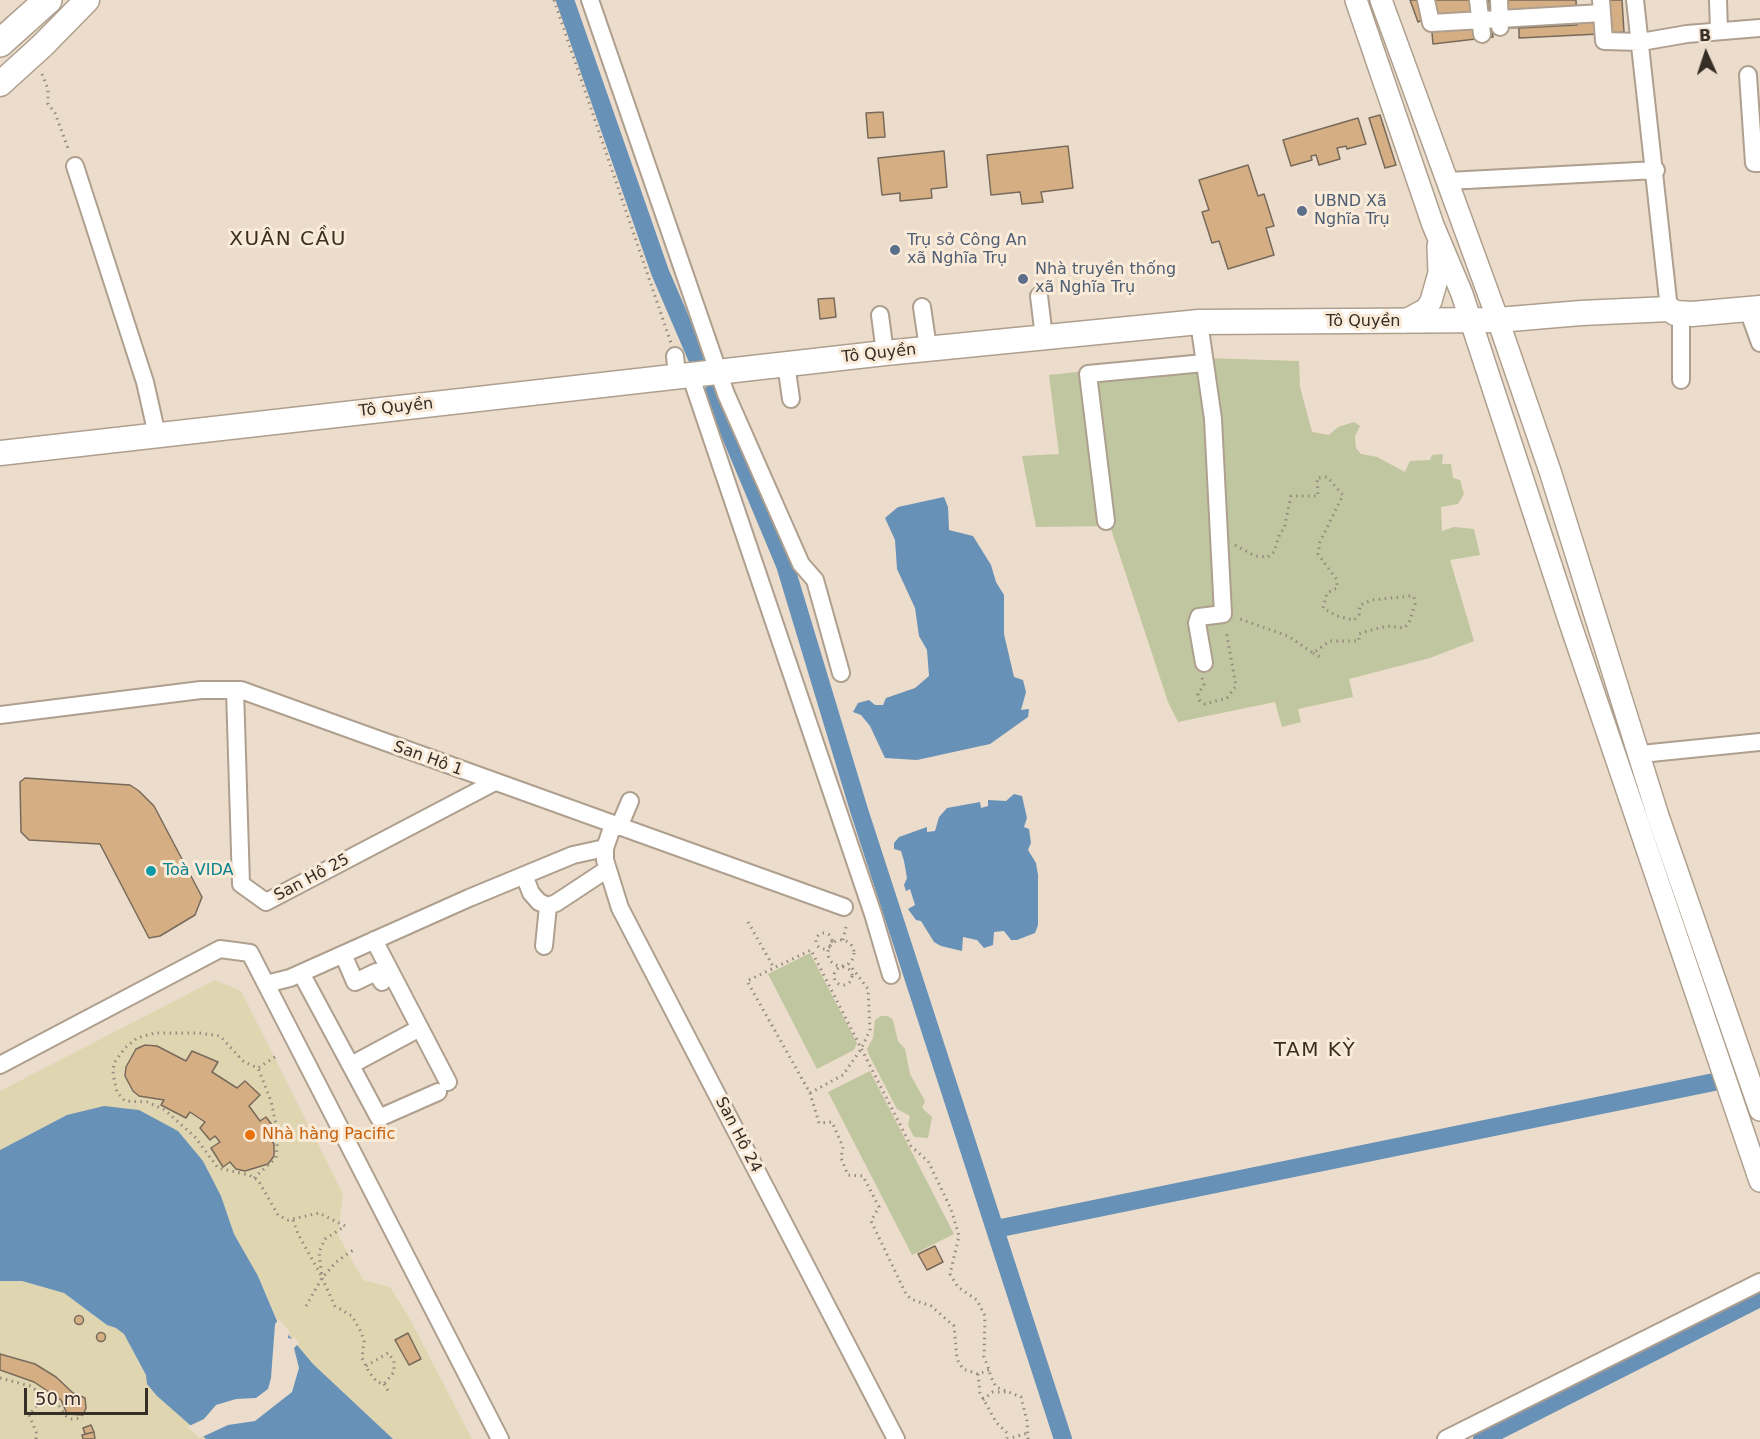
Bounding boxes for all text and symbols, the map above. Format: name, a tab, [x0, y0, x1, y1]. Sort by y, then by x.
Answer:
north arrow	[1676, 24, 1736, 84]
text: B	[1698, 26, 1712, 45]
place label: UBND Xã Nghĩa Trụ	[1314, 192, 1390, 230]
marker: UBND Xã Nghĩa Trụ	[1295, 204, 1309, 218]
district label: XUÂN CẦU	[229, 228, 347, 252]
place label: Trụ sở Công An xã Nghĩa Trụ	[907, 231, 1027, 269]
marker: Trụ sở Công An xã Nghĩa Trụ	[888, 243, 902, 257]
place label: Nhà truyền thống xã Nghĩa Trụ	[1035, 260, 1176, 298]
marker: Nhà truyền thống xã Nghĩa Trụ	[1016, 272, 1030, 286]
street label: Tô Quyền	[1326, 312, 1400, 332]
street label: Tô Quyền	[841, 341, 917, 367]
street label: Tô Quyền	[358, 395, 434, 421]
street label: San Hô 1	[391, 738, 465, 780]
street label: San Hô 25	[271, 850, 353, 906]
place label: Toà VIDA	[163, 861, 233, 881]
marker: Toà VIDA	[144, 864, 158, 878]
district label: TAM KỲ	[1274, 1039, 1356, 1063]
street label: San Hô 24	[711, 1094, 765, 1176]
place label: Nhà hàng Pacific	[262, 1125, 395, 1145]
marker: Nhà hàng Pacific	[243, 1128, 257, 1142]
scale bar	[27, 1376, 152, 1414]
text: 50 m	[35, 1388, 81, 1409]

